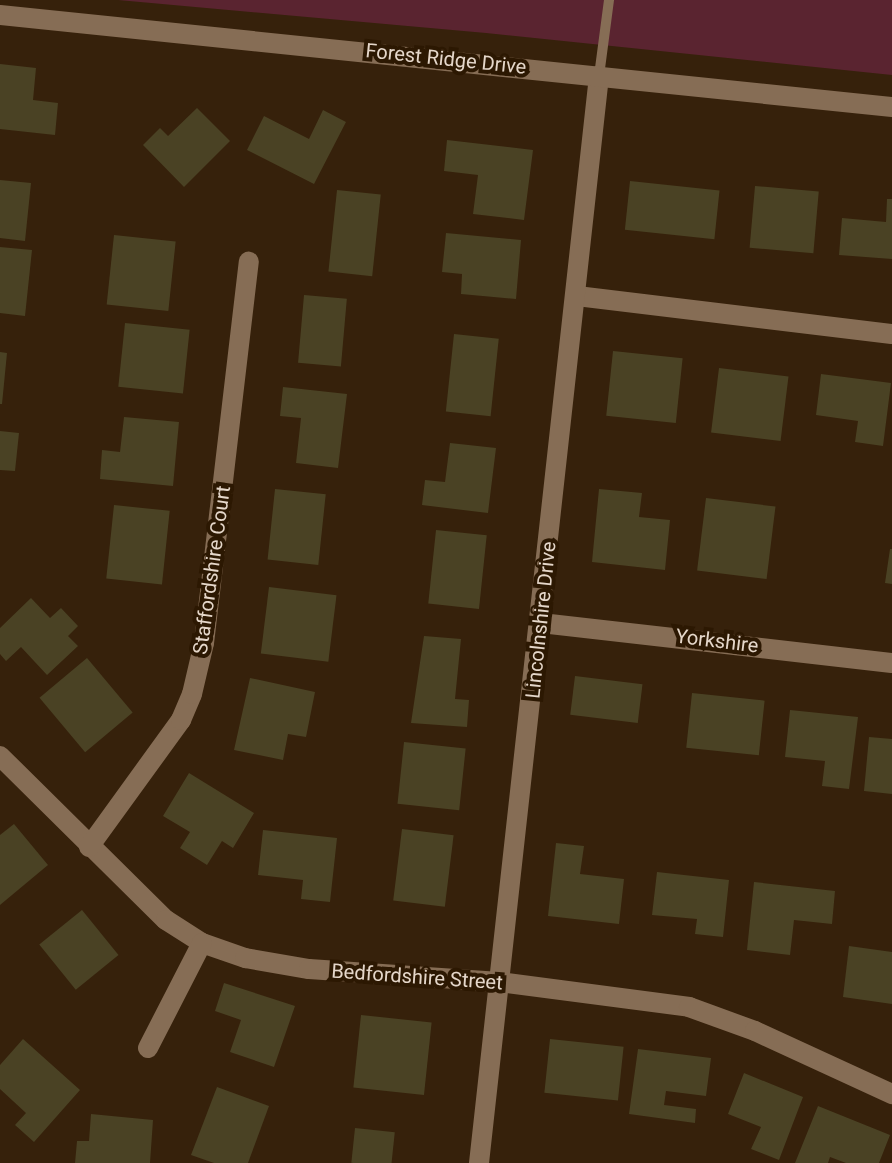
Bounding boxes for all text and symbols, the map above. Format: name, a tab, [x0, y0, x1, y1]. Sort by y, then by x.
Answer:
street label: Forest Ridge Drive	[364, 39, 528, 79]
street label: Staffordshire Court	[188, 484, 236, 656]
street label: Lincolnshire Drive	[521, 540, 561, 700]
street label: Yorkshire	[674, 624, 760, 658]
street label: Bedfordshire Street	[331, 959, 503, 995]

